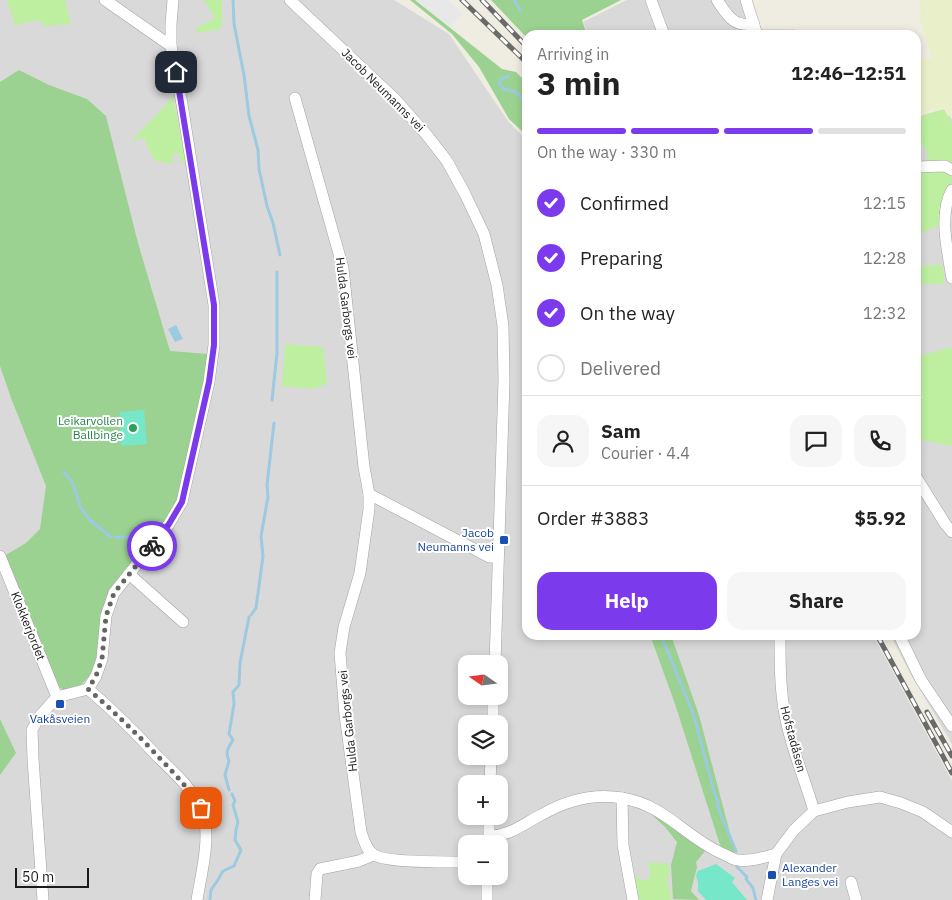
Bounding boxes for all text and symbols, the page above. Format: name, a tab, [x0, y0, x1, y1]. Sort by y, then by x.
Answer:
text: Arriving in	[537, 44, 609, 64]
street label: Jacob Neumanns vei	[339, 45, 428, 134]
pin	[155, 51, 197, 93]
icon: home	[162, 58, 190, 86]
text: 12:46–12:51	[791, 61, 906, 85]
text: 3 min	[537, 62, 621, 104]
text: On the way · 330 m	[537, 142, 676, 162]
icon: check	[537, 189, 565, 217]
text: Confirmed	[580, 191, 669, 215]
text: 12:15	[863, 193, 906, 213]
icon: check	[537, 244, 565, 272]
text: Preparing	[580, 246, 662, 270]
text: 12:28	[863, 248, 906, 268]
street label: Hulda Garborgs vei	[333, 256, 360, 360]
icon: check	[537, 299, 565, 327]
text: On the way	[580, 301, 675, 325]
text: 12:32	[863, 303, 906, 323]
text: Delivered	[580, 356, 661, 380]
place label: Leikarvollen Ballbinge	[58, 413, 123, 442]
button: person	[537, 415, 589, 467]
button: chat	[790, 415, 842, 467]
button: phone	[854, 415, 906, 467]
text: Sam	[601, 419, 641, 443]
marker: Leikarvollen Ballbinge	[127, 422, 139, 434]
text: Courier · 4.4	[601, 443, 690, 463]
text: Order #3883	[537, 506, 649, 530]
text: $5.92	[854, 506, 906, 530]
courier	[127, 521, 177, 571]
place label: Jacob Neumanns vei	[418, 525, 494, 554]
icon: bike	[138, 532, 166, 560]
marker: Jacob Neumanns vei	[498, 534, 510, 546]
button: Help	[537, 572, 717, 630]
button: Share	[727, 572, 906, 630]
street label: Klokkerjordet	[8, 589, 49, 662]
north arrow	[458, 655, 508, 705]
map controls	[458, 655, 508, 885]
street label: Hulda Garborgs vei	[335, 669, 360, 773]
marker: Vakåsveien	[54, 698, 66, 710]
street label: Hofstadåsen	[777, 704, 810, 774]
place label: Vakåsveien	[30, 711, 90, 726]
button: layers	[458, 715, 508, 765]
button: +	[458, 775, 508, 825]
pin	[180, 787, 222, 829]
icon: bag	[187, 794, 215, 822]
button: −	[458, 835, 508, 885]
place label: Alexander Langes vei	[782, 860, 838, 889]
scale bar	[15, 865, 89, 888]
text: 50 m	[22, 868, 54, 886]
marker: Alexander Langes vei	[766, 869, 778, 881]

